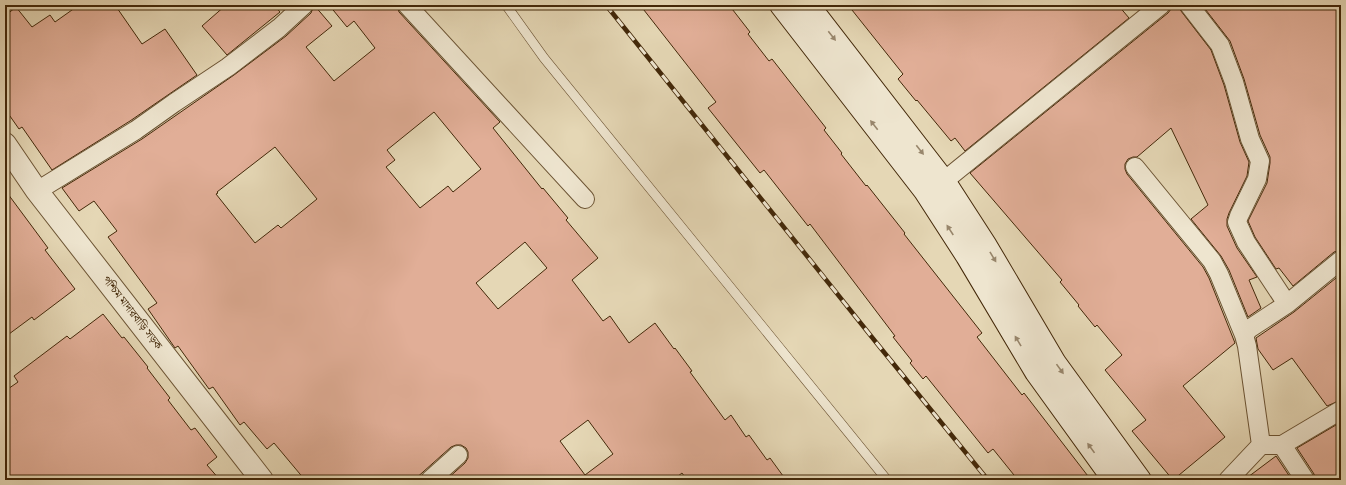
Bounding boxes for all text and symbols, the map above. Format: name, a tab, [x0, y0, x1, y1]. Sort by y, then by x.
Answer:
one-way arrow	[827, 30, 836, 41]
one-way arrow	[870, 120, 878, 130]
one-way arrow	[916, 144, 924, 155]
one-way arrow	[947, 224, 954, 236]
one-way arrow	[989, 251, 996, 263]
street label: পশ্চিম মাদারবাড়ি সড়ক	[99, 274, 166, 353]
one-way arrow	[1014, 335, 1021, 347]
one-way arrow	[1056, 363, 1064, 374]
one-way arrow	[1087, 443, 1095, 454]

